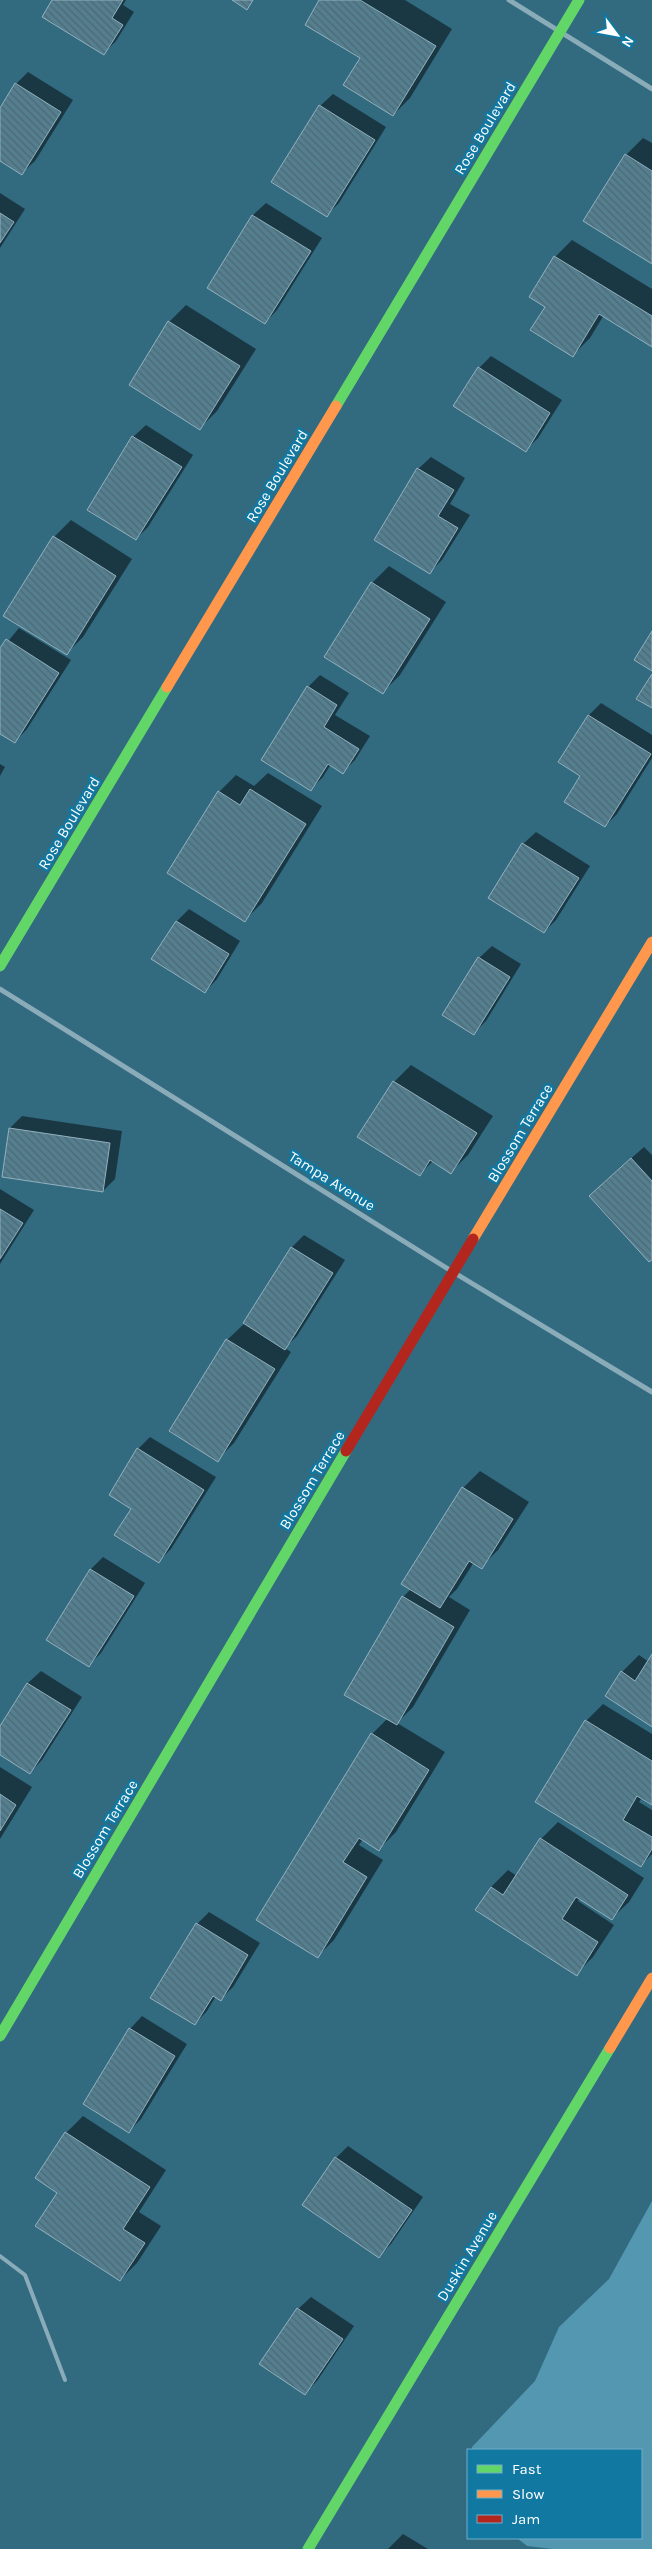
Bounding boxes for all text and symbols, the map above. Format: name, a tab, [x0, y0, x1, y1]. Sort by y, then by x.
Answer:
north arrow	[592, 10, 642, 60]
text: N	[618, 33, 637, 50]
street label: Rose Boulevard	[450, 78, 520, 178]
street label: Rose Boulevard	[242, 426, 312, 526]
street label: Rose Boulevard	[34, 773, 104, 873]
street label: Blossom Terrace	[483, 1080, 557, 1186]
street label: Tampa Avenue	[285, 1147, 379, 1215]
street label: Blossom Terrace	[275, 1427, 349, 1533]
street label: Blossom Terrace	[68, 1776, 142, 1882]
street label: Duskin Avenue	[433, 2208, 501, 2304]
legend	[467, 2449, 642, 2539]
text: Fast	[512, 2460, 542, 2478]
text: Slow	[512, 2485, 544, 2503]
text: Jam	[512, 2510, 540, 2528]

